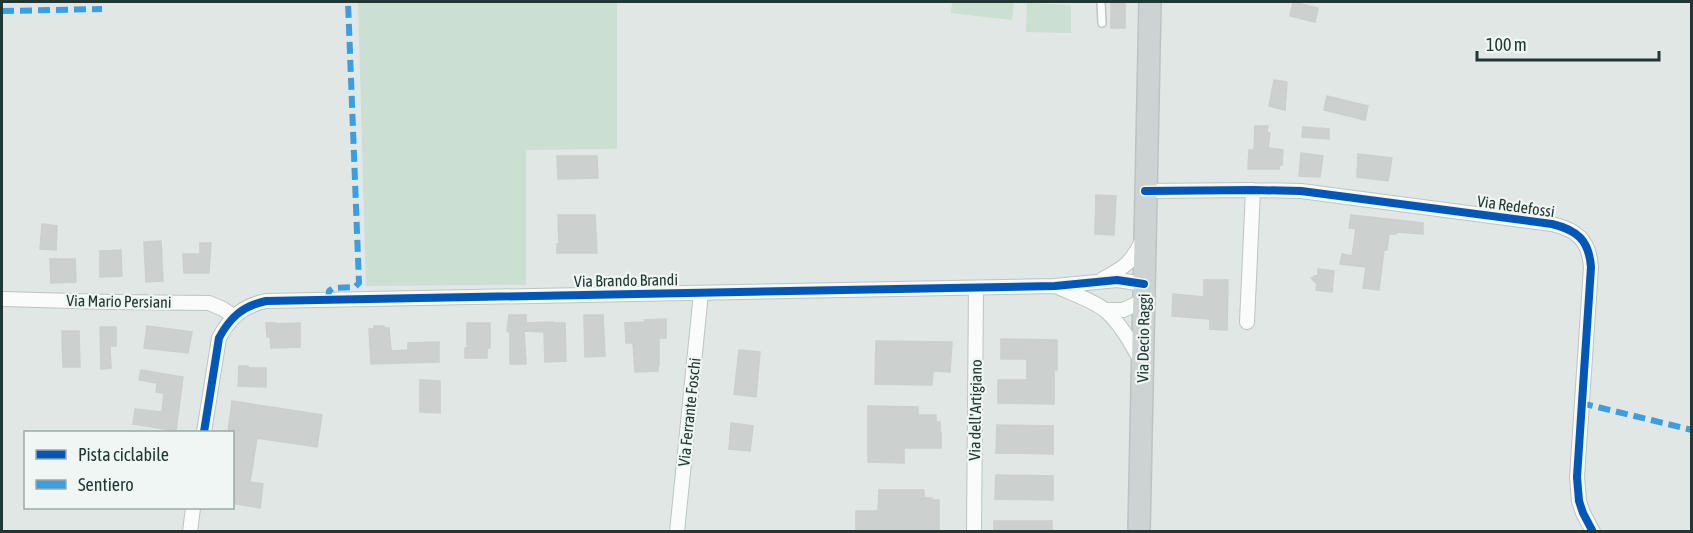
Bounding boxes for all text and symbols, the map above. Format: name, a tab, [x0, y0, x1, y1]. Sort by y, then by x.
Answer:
scale bar	[1477, 24, 1658, 62]
text: 100 m	[1486, 34, 1527, 55]
street label: Via Redefossi	[1476, 192, 1556, 220]
street label: Via Brando Brandi	[574, 270, 678, 290]
street label: Via Mario Persiani	[66, 291, 172, 311]
street label: Via Decio Raggi	[1133, 293, 1154, 383]
street label: Via Ferrante Foschi	[674, 357, 704, 467]
street label: Via dell'Artigiano	[965, 359, 986, 461]
legend	[24, 431, 234, 509]
text: Pista ciclabile	[78, 444, 169, 465]
text: Sentiero	[78, 474, 134, 495]

